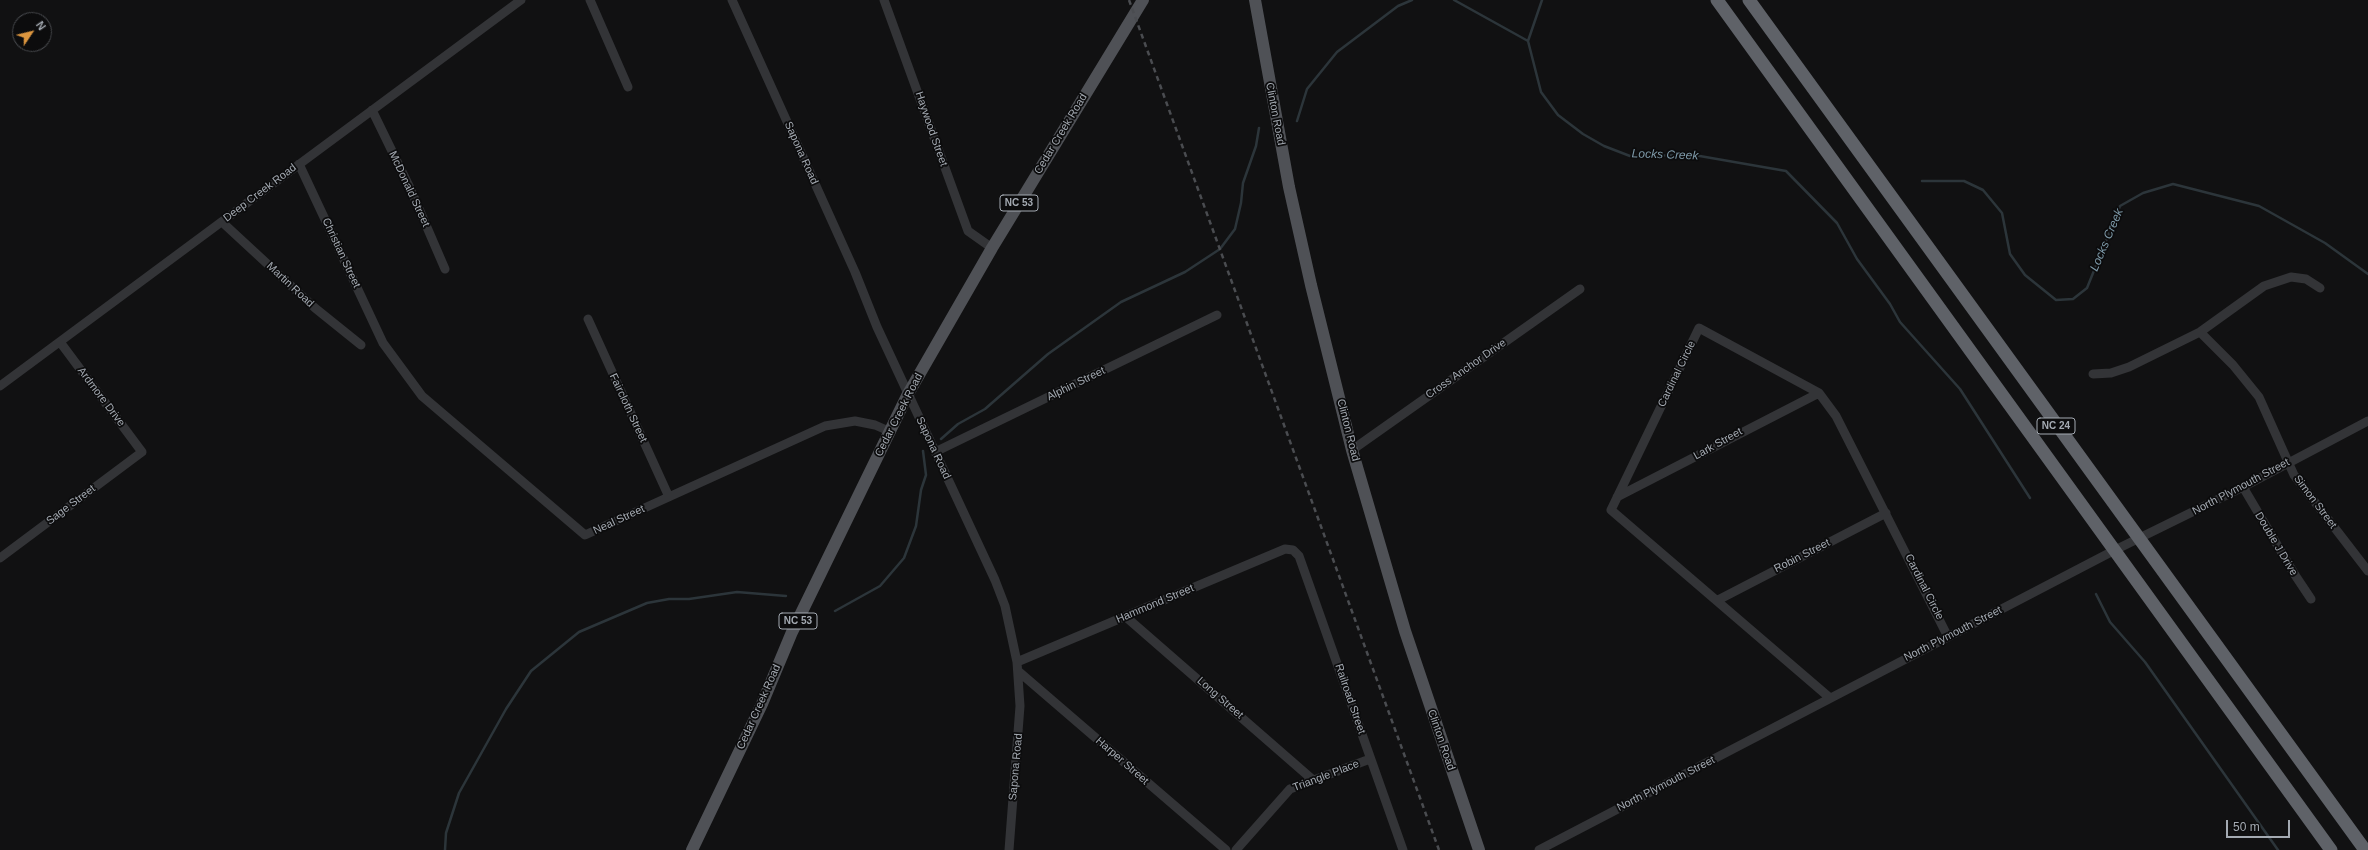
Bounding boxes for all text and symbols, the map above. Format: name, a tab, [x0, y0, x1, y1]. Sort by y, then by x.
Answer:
north arrow	[12, 12, 52, 52]
text: N	[34, 19, 48, 32]
street label: Clinton Road	[1262, 82, 1288, 146]
street label: Haywood Street	[912, 90, 950, 168]
street label: Cedar Creek Road	[1032, 91, 1090, 177]
street label: Sapona Road	[781, 120, 821, 186]
water label: Locks Creek	[1631, 147, 1699, 163]
street label: McDonald Street	[386, 149, 432, 229]
street label: Deep Creek Road	[221, 161, 299, 225]
road number: NC 53	[1000, 195, 1038, 211]
water label: Locks Creek	[2087, 206, 2127, 274]
street label: Christian Street	[319, 216, 363, 290]
street label: Martin Road	[264, 260, 316, 310]
street label: Cross Anchor Drive	[1423, 336, 1509, 402]
street label: Cardinal Circle	[1655, 339, 1699, 409]
street label: Alphin Street	[1045, 364, 1107, 404]
street label: Ardmore Drive	[74, 365, 128, 429]
street label: Faircloth Street	[606, 371, 650, 445]
street label: Cedar Creek Road	[872, 371, 926, 459]
street label: Clinton Road	[1334, 398, 1362, 462]
street label: Sapona Road	[913, 415, 953, 481]
road number: NC 24	[2037, 418, 2075, 434]
street label: Lark Street	[1691, 425, 1745, 463]
street label: North Plymouth Street	[2190, 456, 2292, 518]
street label: Simon Street	[2291, 473, 2339, 531]
street label: Sage Street	[44, 482, 98, 528]
street label: Neal Street	[591, 502, 647, 538]
street label: Double J Drive	[2252, 510, 2300, 578]
street label: Robin Street	[1772, 536, 1832, 576]
street label: Cardinal Circle	[1902, 552, 1946, 622]
street label: Hammond Street	[1114, 582, 1196, 626]
street label: North Plymouth Street	[1902, 604, 2004, 664]
road number: NC 53	[779, 613, 817, 629]
street label: Cedar Creek Road	[734, 662, 784, 752]
street label: Railroad Street	[1332, 662, 1368, 736]
street label: Long Street	[1194, 674, 1246, 722]
street label: Clinton Road	[1424, 708, 1458, 772]
street label: Sapona Road	[1006, 733, 1026, 801]
street label: Harper Street	[1093, 734, 1151, 788]
street label: North Plymouth Street	[1615, 754, 1717, 814]
street label: Triangle Place	[1291, 757, 1361, 795]
scale bar	[2228, 812, 2292, 838]
text: 50 m	[2233, 820, 2260, 834]

